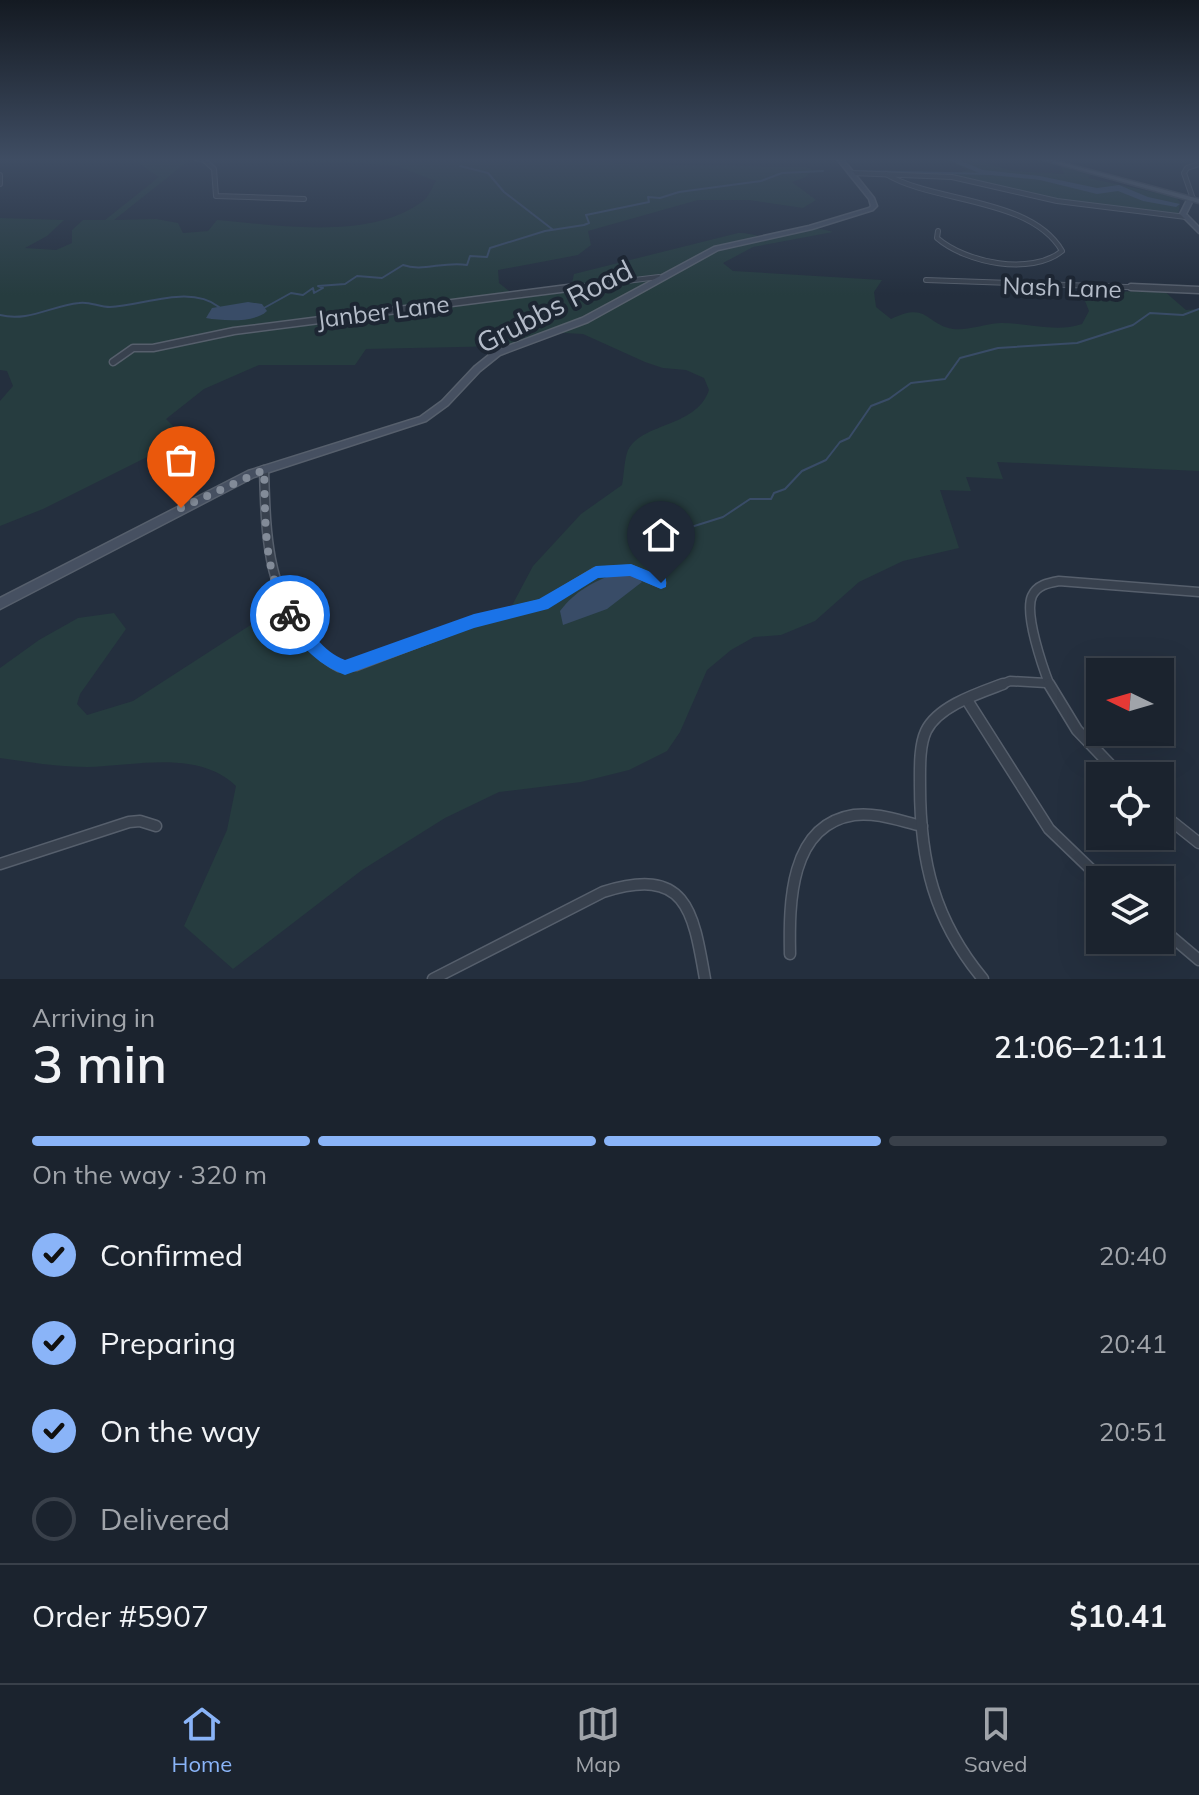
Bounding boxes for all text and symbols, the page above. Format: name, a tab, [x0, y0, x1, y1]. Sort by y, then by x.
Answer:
street label: Grubbs Road	[470, 252, 638, 360]
street label: Nash Lane	[1002, 270, 1122, 304]
street label: Janber Lane	[315, 288, 451, 334]
pin	[147, 426, 215, 508]
icon: bag	[159, 438, 203, 482]
pin	[627, 501, 695, 583]
icon: home	[639, 513, 683, 557]
courier	[250, 575, 330, 655]
icon: bike	[268, 593, 312, 637]
north arrow	[1086, 658, 1174, 746]
map controls	[1086, 658, 1174, 954]
button: locate	[1086, 762, 1174, 850]
button: layers	[1086, 866, 1174, 954]
text: Arriving in	[32, 1001, 155, 1034]
text: 21:06–21:11	[994, 1028, 1167, 1066]
text: 3 min	[32, 1031, 167, 1096]
text: On the way · 320 m	[32, 1158, 267, 1191]
icon: check	[32, 1233, 76, 1277]
text: Confirmed	[100, 1236, 243, 1274]
text: 20:40	[1099, 1239, 1167, 1272]
icon: check	[32, 1321, 76, 1365]
text: Preparing	[100, 1324, 236, 1362]
text: 20:41	[1099, 1327, 1167, 1360]
icon: check	[32, 1409, 76, 1453]
text: On the way	[100, 1412, 260, 1450]
text: 20:51	[1099, 1415, 1167, 1448]
text: Delivered	[100, 1500, 230, 1538]
text: Order #5907	[32, 1597, 209, 1635]
text: $10.41	[1070, 1597, 1167, 1635]
tab: Home	[172, 1702, 232, 1778]
tab: Map	[575, 1702, 621, 1778]
tab: Saved	[964, 1702, 1027, 1778]

